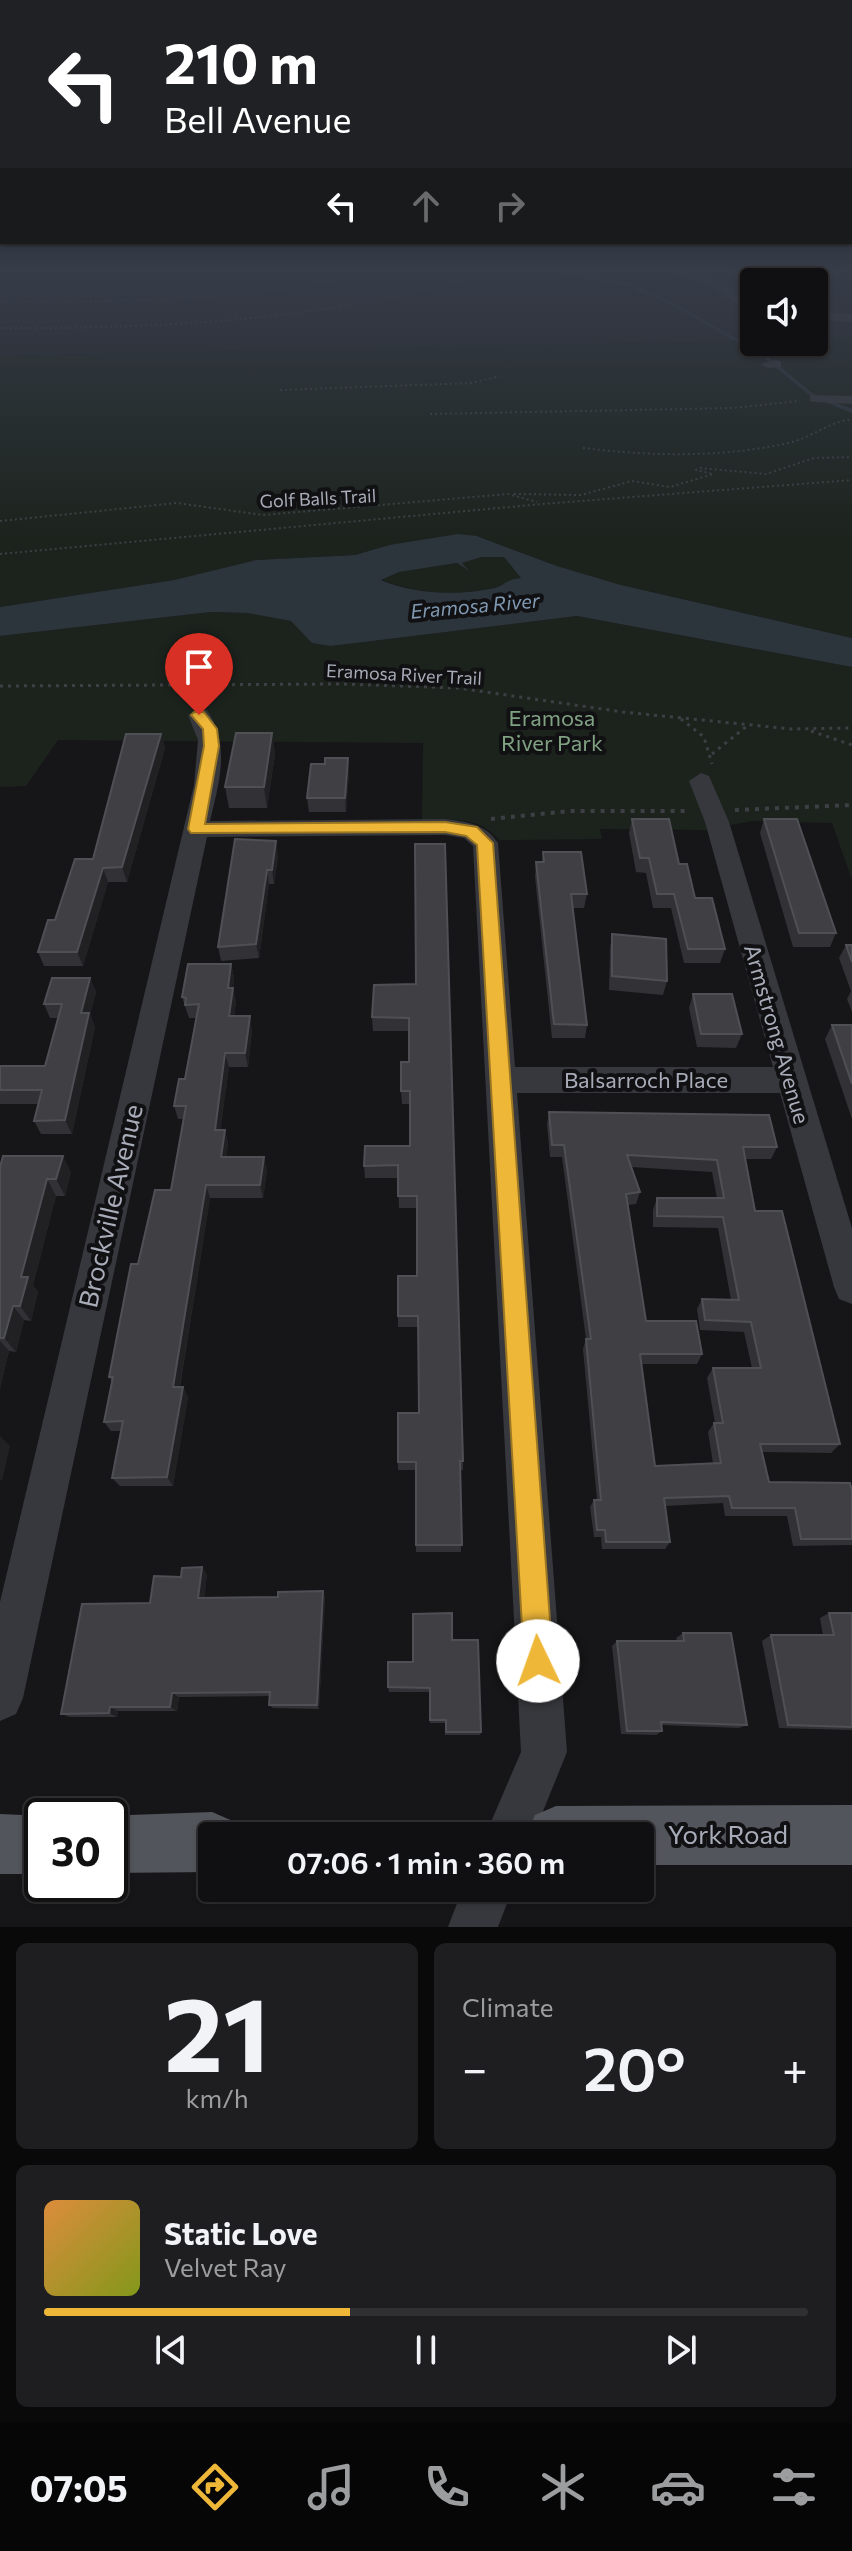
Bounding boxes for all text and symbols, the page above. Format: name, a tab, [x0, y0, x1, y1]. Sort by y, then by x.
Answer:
text: 210 m	[164, 27, 318, 96]
icon: left	[32, 32, 136, 136]
text: Bell Avenue	[164, 96, 351, 140]
icon: left	[320, 184, 364, 228]
icon: ahead	[404, 184, 448, 228]
icon: right	[488, 184, 532, 228]
map controls	[740, 268, 828, 356]
button: sound	[740, 268, 828, 356]
street label: Golf Balls Trail	[259, 484, 377, 512]
water label: Eramosa River	[409, 587, 542, 623]
pin	[165, 633, 233, 715]
icon: arrive	[177, 645, 221, 689]
street label: Eramosa River Trail	[326, 659, 482, 689]
park label: Eramosa River Park	[501, 704, 603, 756]
street label: Armstrong Avenue	[739, 941, 816, 1127]
street label: Balsarroch Place	[564, 1066, 728, 1093]
street label: Brockville Avenue	[71, 1101, 148, 1310]
position arrow	[496, 1619, 580, 1703]
speed limit sign: 30	[24, 1798, 128, 1902]
street label: York Road	[668, 1818, 788, 1849]
text: 07:06 · 1 min · 360 m	[287, 1843, 565, 1880]
text: 21	[164, 1966, 270, 2093]
text: Climate	[462, 1991, 554, 2022]
text: 20°	[583, 2030, 686, 2103]
text: −	[462, 2040, 487, 2094]
text: +	[782, 2040, 808, 2094]
text: km/h	[185, 2082, 249, 2113]
text: Static Love	[164, 2214, 318, 2251]
text: Velvet Ray	[164, 2251, 287, 2282]
icon: previous	[149, 2328, 193, 2372]
icon: pause	[404, 2328, 448, 2372]
icon: next	[659, 2328, 703, 2372]
icon: directions	[187, 2459, 243, 2515]
icon: music	[303, 2459, 359, 2515]
icon: phone	[419, 2459, 475, 2515]
icon: climate	[535, 2459, 591, 2515]
icon: car	[650, 2459, 706, 2515]
icon: filters	[766, 2459, 822, 2515]
text: 07:05	[30, 2465, 128, 2509]

